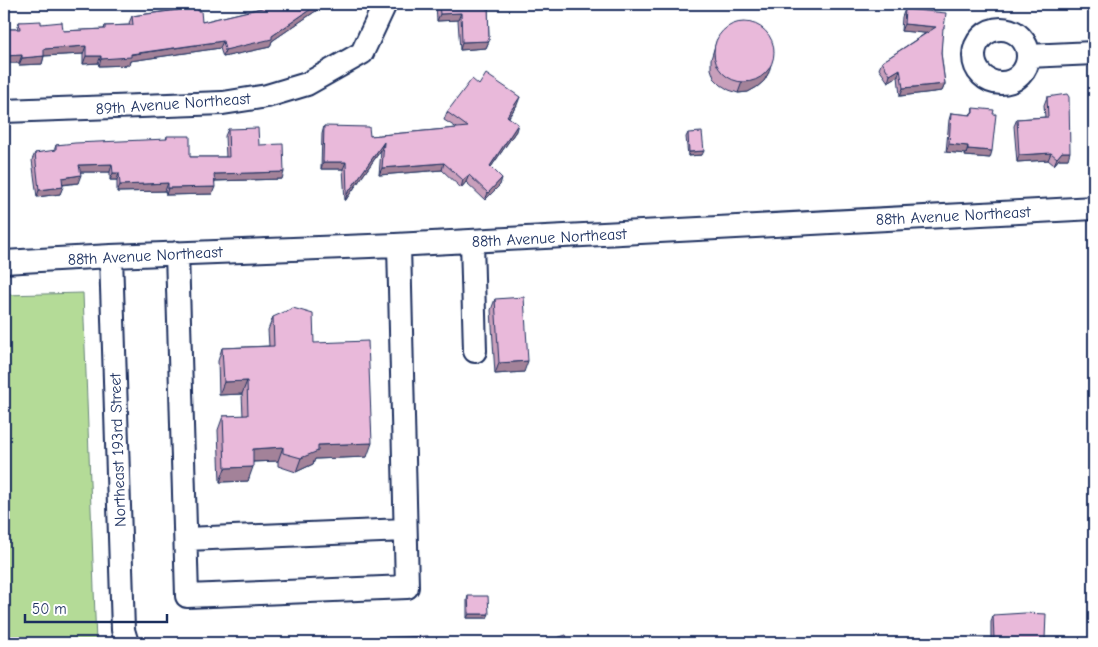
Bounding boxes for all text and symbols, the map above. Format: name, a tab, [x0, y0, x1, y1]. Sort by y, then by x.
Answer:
street label: 89th Avenue Northeast	[95, 90, 252, 118]
street label: 88th Avenue Northeast	[875, 203, 1031, 229]
street label: 88th Avenue Northeast	[471, 225, 627, 251]
street label: 88th Avenue Northeast	[67, 243, 223, 269]
street label: Northeast 193rd Street	[106, 372, 130, 527]
scale bar	[25, 592, 168, 624]
text: 50 m	[32, 600, 67, 618]

